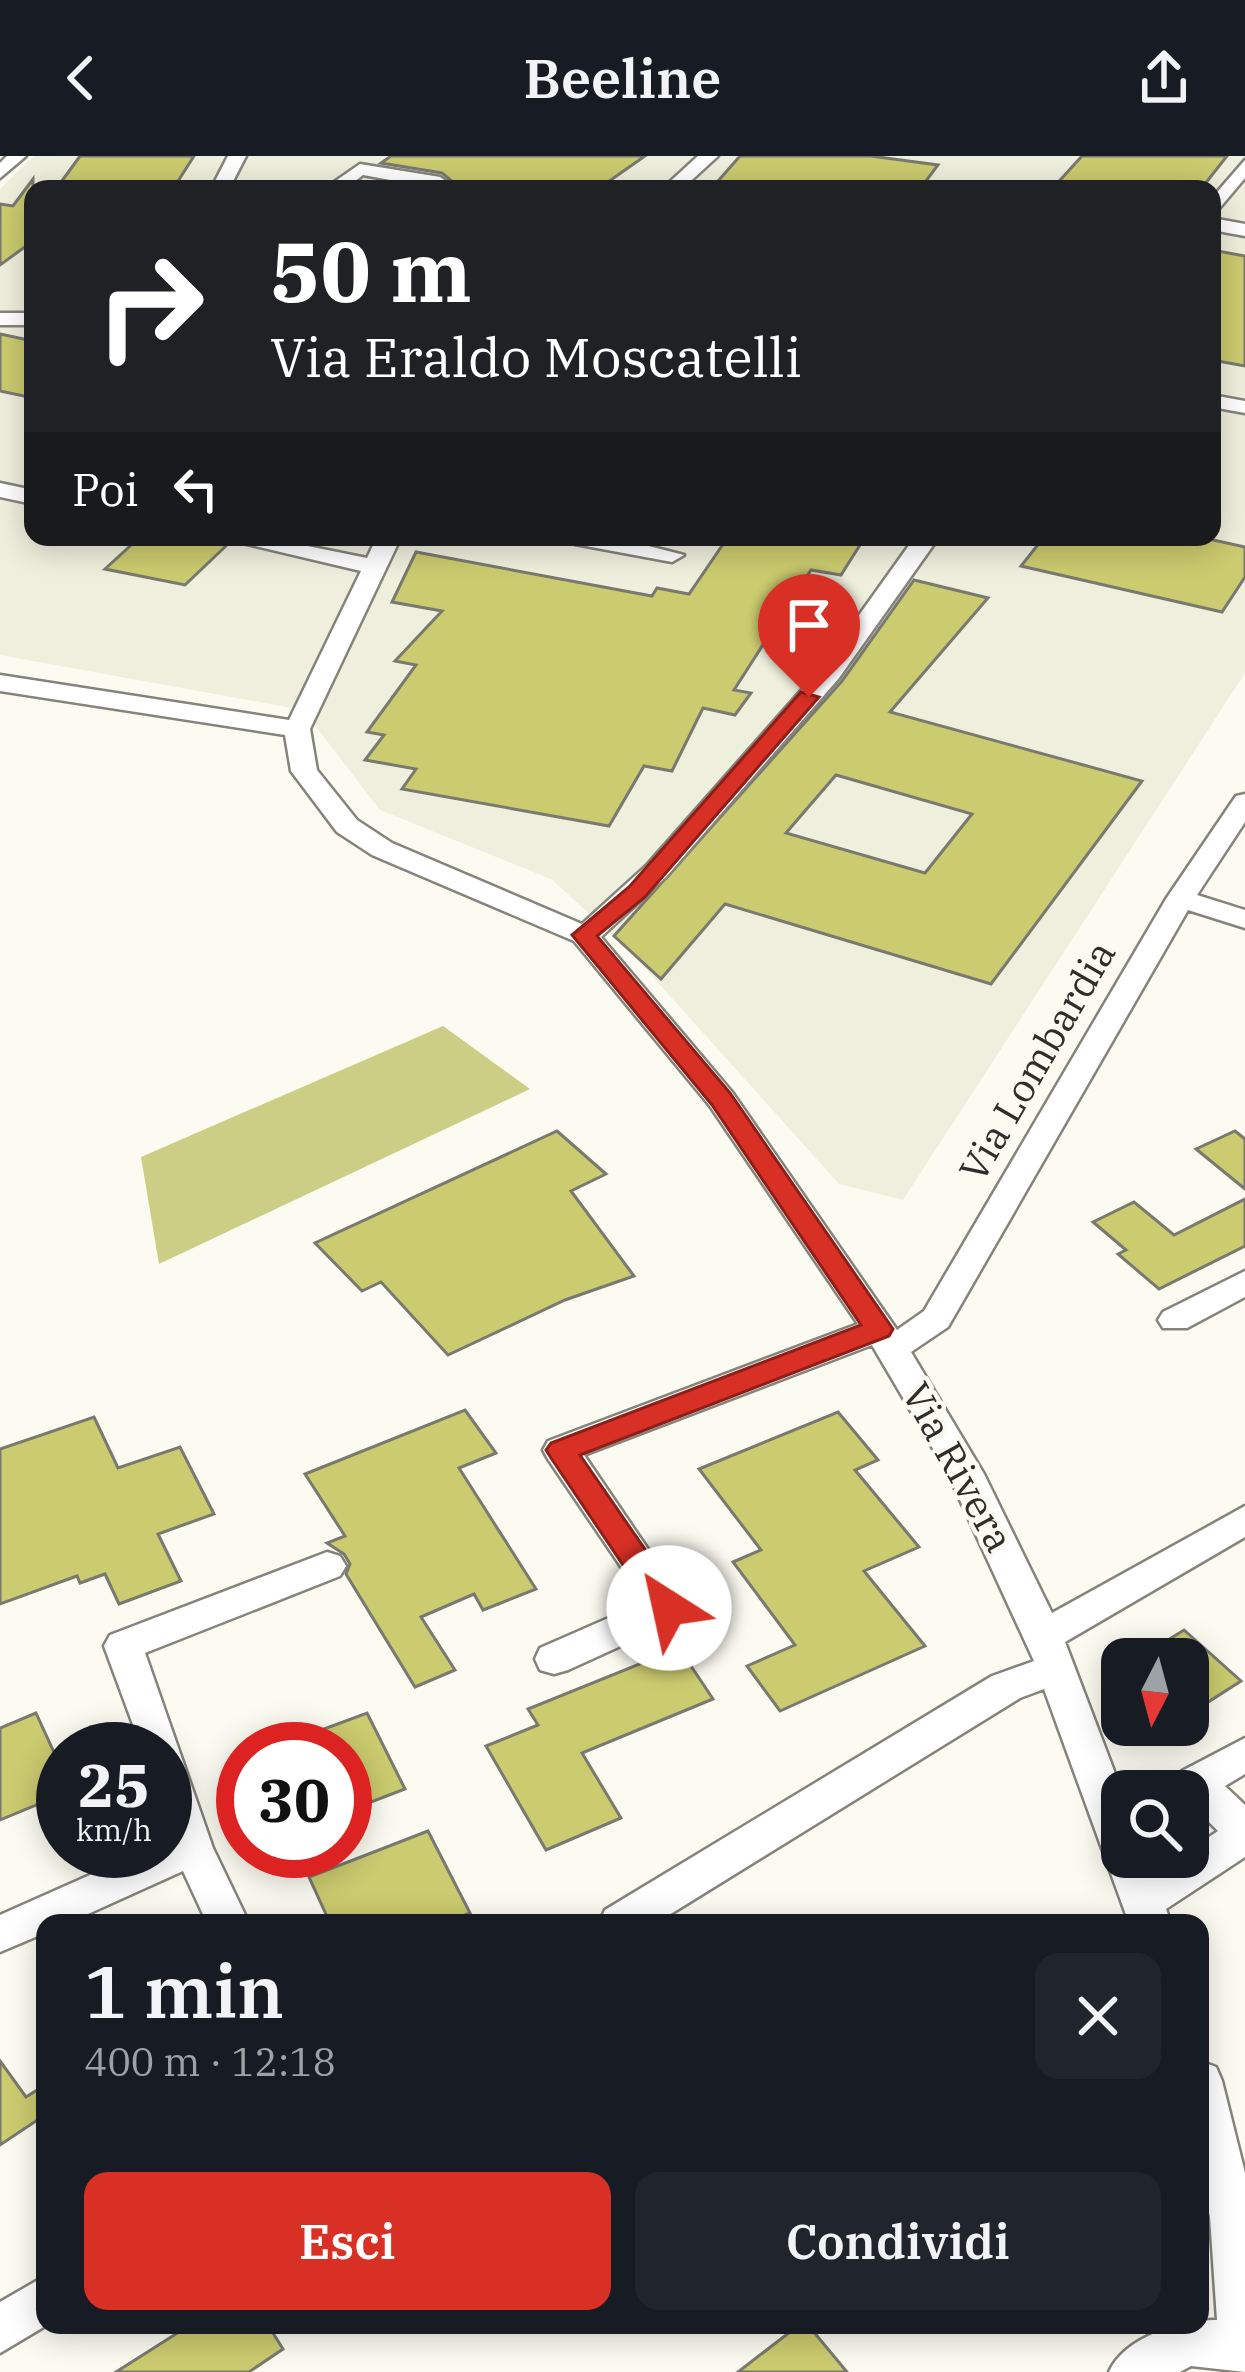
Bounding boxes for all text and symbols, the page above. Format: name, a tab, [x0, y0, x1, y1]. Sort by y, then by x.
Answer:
text: Beeline	[524, 43, 721, 113]
icon: back	[48, 45, 114, 111]
icon: share	[1131, 45, 1197, 111]
text: 50 m	[270, 216, 472, 325]
icon: right	[72, 228, 228, 384]
text: Via Eraldo Moscatelli	[270, 322, 802, 392]
icon: left	[163, 456, 229, 522]
text: Poi	[72, 460, 139, 518]
pin	[758, 574, 860, 697]
icon: arrive	[776, 592, 842, 658]
street label: Via Lombardia	[947, 931, 1126, 1190]
street label: Via Rivera	[891, 1373, 1026, 1561]
position arrow	[606, 1545, 732, 1671]
north arrow	[1101, 1638, 1209, 1746]
map controls	[1101, 1638, 1209, 1878]
speed limit sign: 30	[216, 1722, 372, 1878]
text: 25	[78, 1745, 150, 1824]
button: search	[1101, 1770, 1209, 1878]
text: km/h	[76, 1810, 152, 1849]
text: 1 min	[84, 1944, 284, 2038]
button: close	[1035, 1953, 1161, 2079]
text: 400 m · 12:18	[84, 2036, 336, 2087]
button: Esci	[84, 2172, 611, 2310]
button: Condividi	[635, 2172, 1161, 2310]

